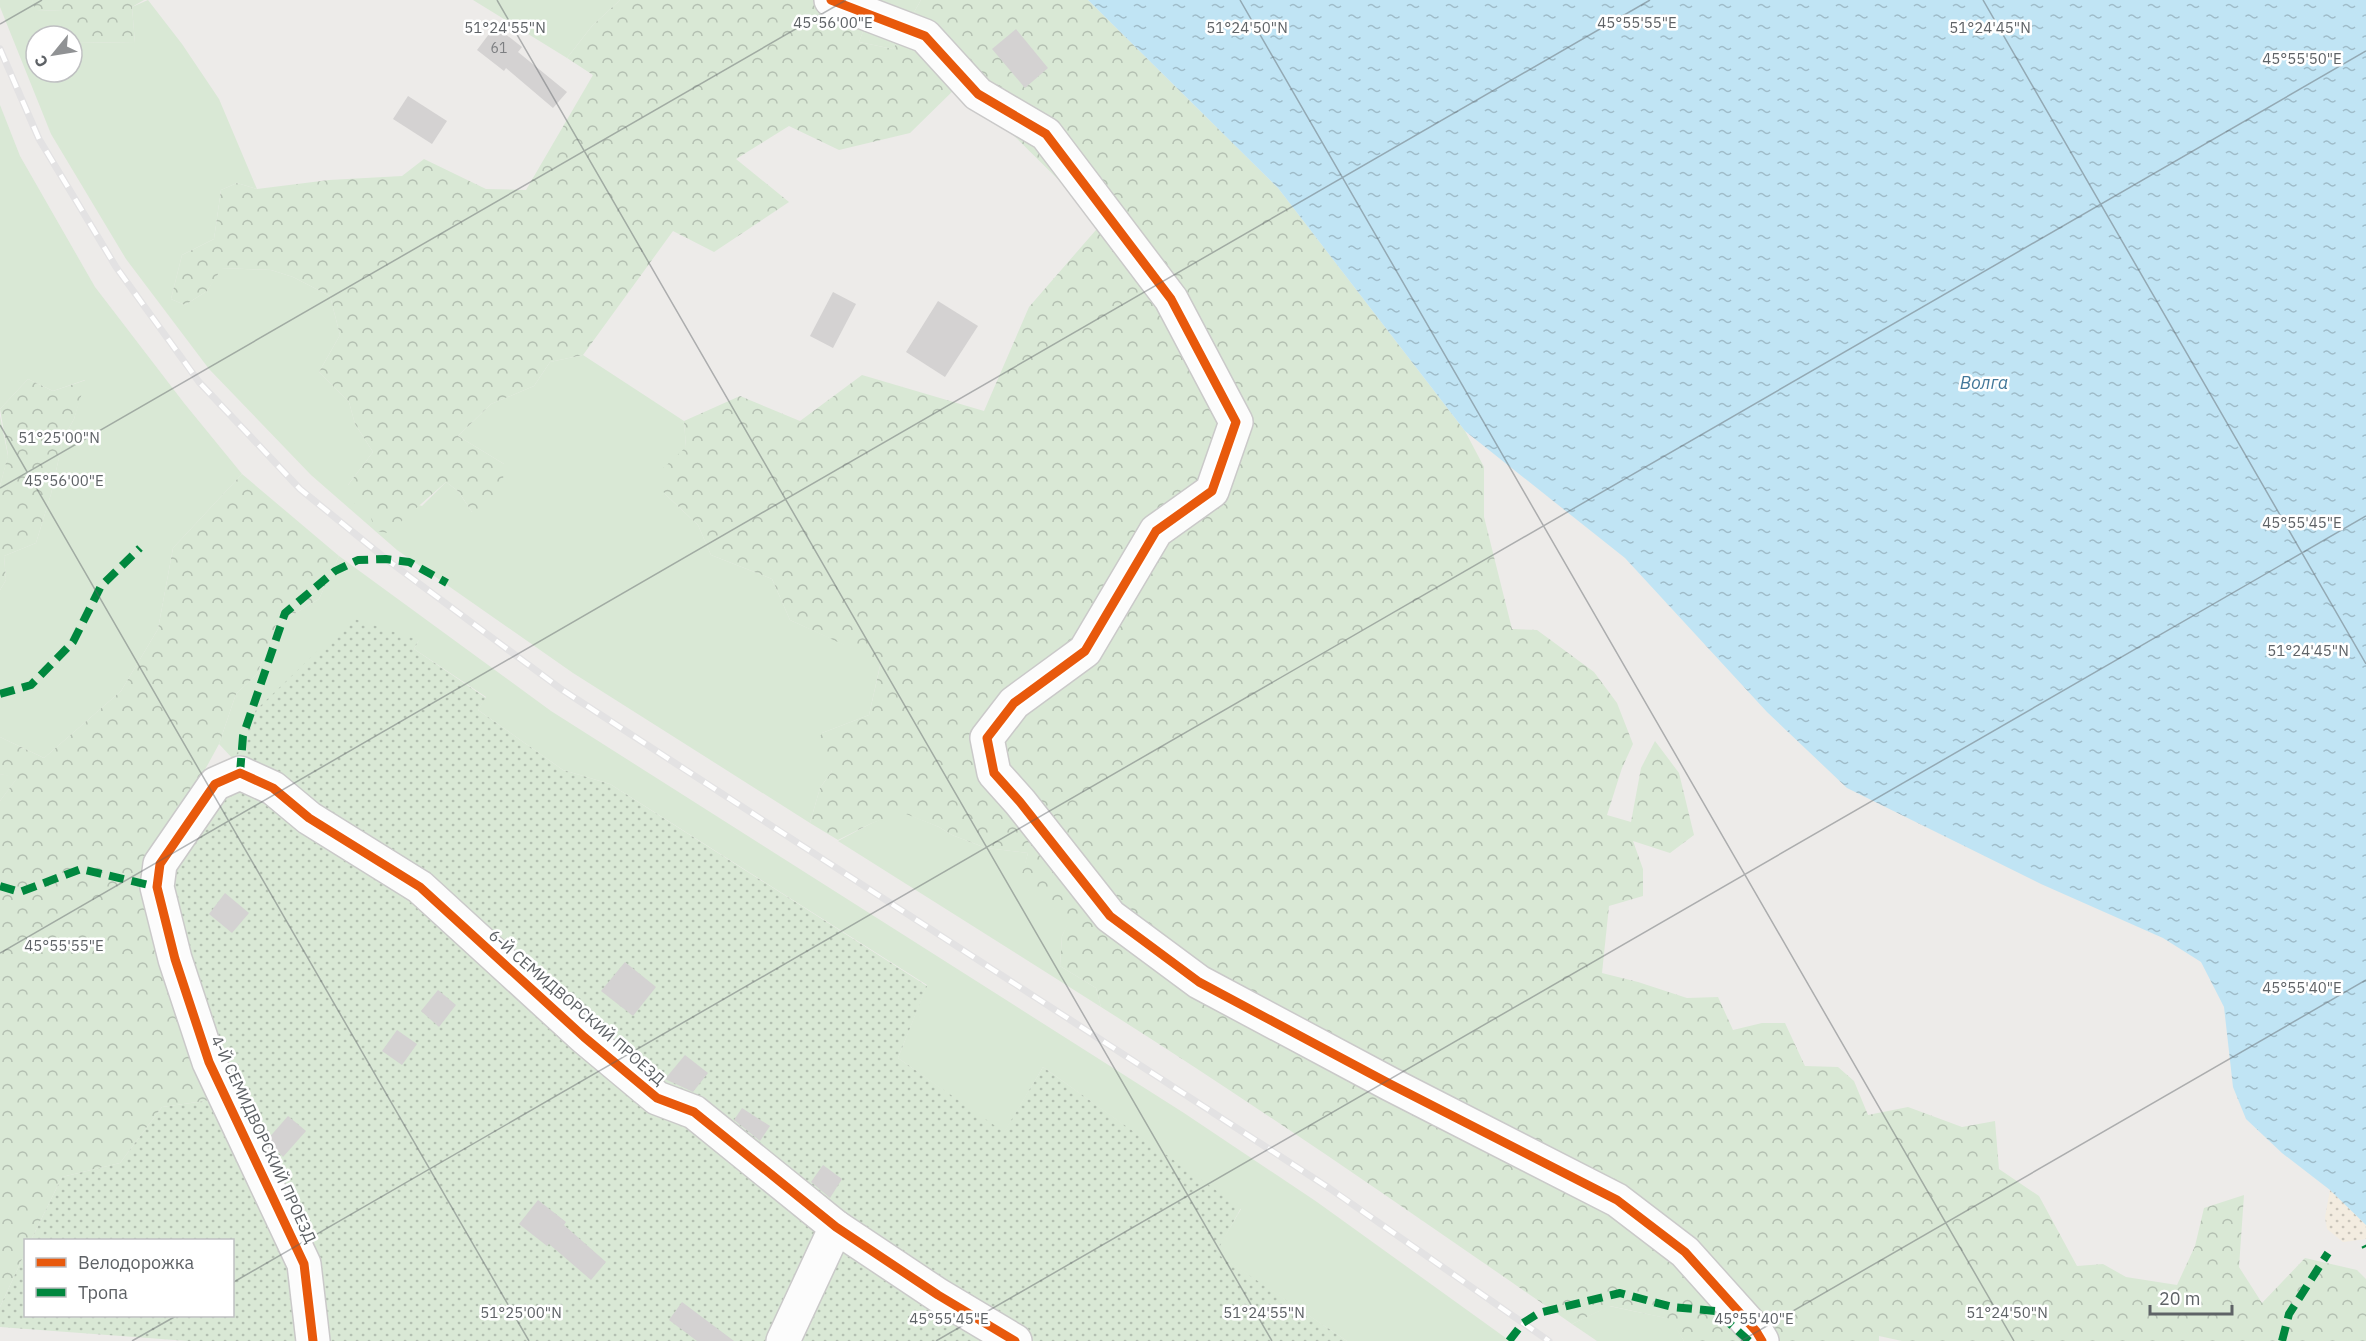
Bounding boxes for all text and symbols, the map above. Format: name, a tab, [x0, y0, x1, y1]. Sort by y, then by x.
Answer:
text: 45°56'00"E	[793, 13, 873, 32]
text: 45°55'55"E	[1597, 13, 1677, 32]
text: 51°24'55"N	[464, 18, 546, 37]
text: 51°24'50"N	[1206, 18, 1288, 37]
text: 51°24'45"N	[1949, 18, 2031, 37]
north arrow	[24, 24, 84, 84]
house number: 61	[491, 39, 507, 57]
text: 45°55'50"E	[2262, 49, 2342, 68]
text: С	[30, 52, 52, 71]
water label: Волга	[1960, 371, 2008, 394]
text: 51°25'00"N	[18, 428, 100, 447]
text: 45°56'00"E	[24, 471, 104, 490]
text: 45°55'45"E	[2262, 513, 2342, 532]
text: 51°24'45"N	[2267, 641, 2349, 660]
street label: 6-Й СЕМИДВОРСКИЙ ПРОЕЗД	[485, 925, 670, 1089]
text: 45°55'55"E	[24, 936, 104, 955]
text: 45°55'40"E	[2262, 978, 2342, 997]
street label: 4-Й СЕМИДВОРСКИЙ ПРОЕЗД	[207, 1032, 321, 1246]
legend	[24, 1239, 234, 1317]
text: Велодорожка	[78, 1251, 194, 1274]
scale bar	[2150, 1278, 2232, 1316]
text: Тропа	[78, 1281, 128, 1304]
text: 20 m	[2159, 1287, 2201, 1310]
text: 51°25'00"N	[480, 1303, 562, 1322]
text: 51°24'55"N	[1223, 1303, 1305, 1322]
text: 51°24'50"N	[1966, 1303, 2048, 1322]
text: 45°55'45"E	[909, 1309, 989, 1328]
text: 45°55'40"E	[1714, 1309, 1794, 1328]

